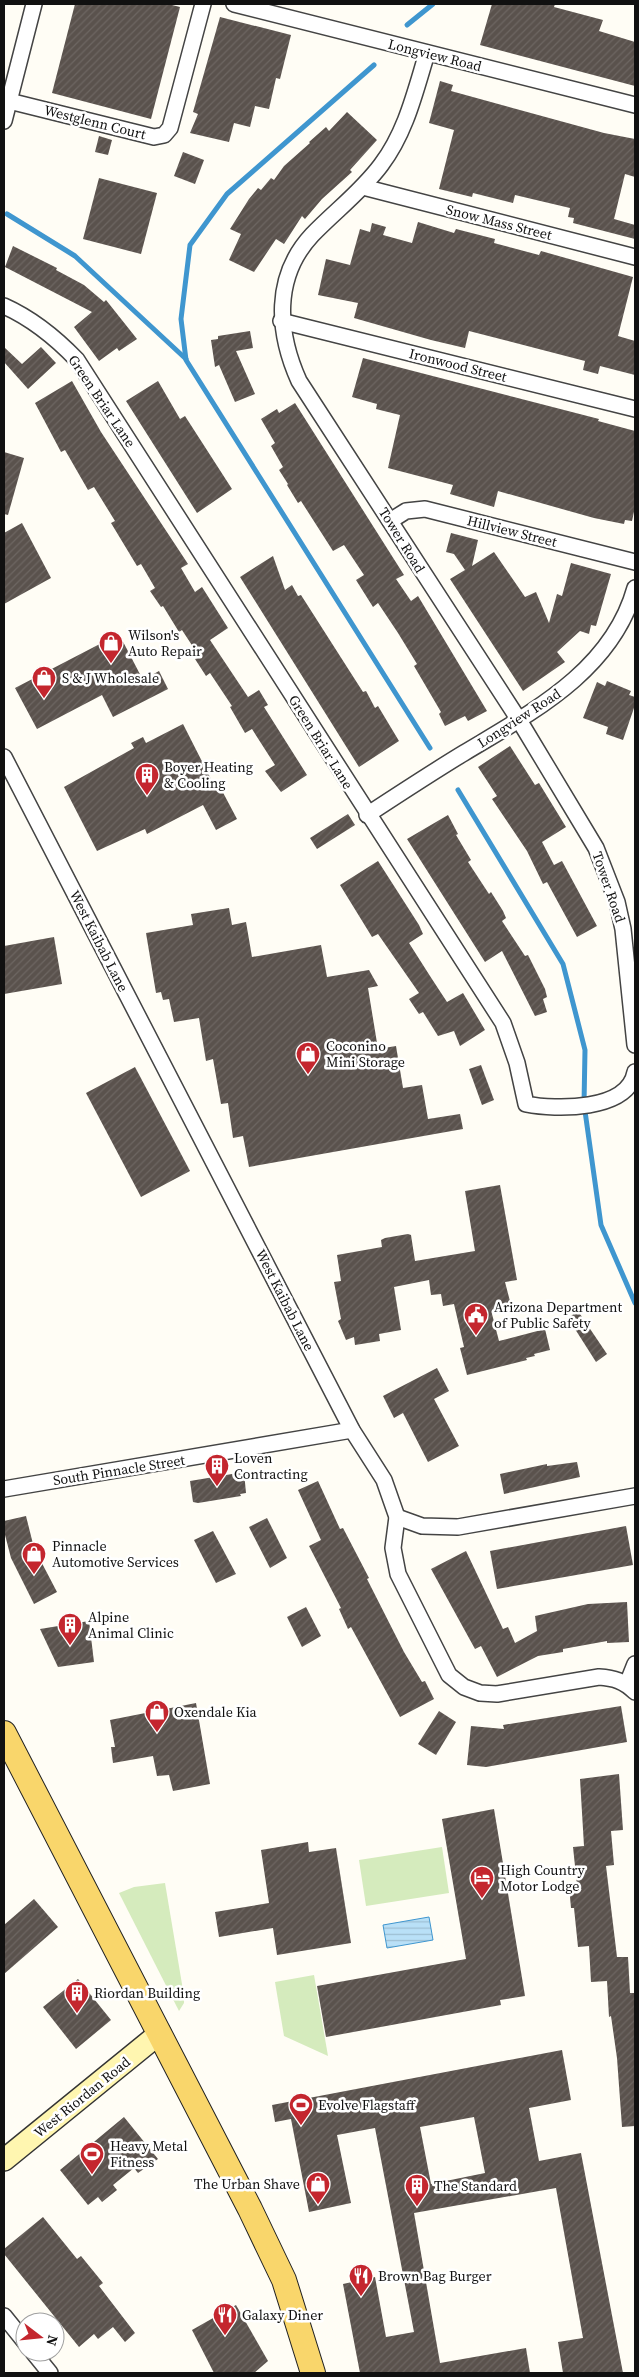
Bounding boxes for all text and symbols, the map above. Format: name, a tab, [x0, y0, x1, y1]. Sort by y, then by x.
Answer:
street label: Longview Road	[386, 34, 484, 76]
street label: Westglenn Court	[42, 100, 148, 144]
street label: Snow Mass Street	[444, 199, 554, 245]
street label: Ironwood Street	[407, 343, 509, 387]
street label: Green Briar Lane	[64, 351, 140, 451]
street label: Tower Road	[374, 503, 430, 577]
street label: Hillview Street	[465, 510, 559, 552]
place label: Wilson's Auto Repair	[128, 625, 202, 661]
shop icon: Wilson's Auto Repair	[98, 630, 124, 664]
shop icon: S & J Wholesale	[31, 665, 57, 699]
place label: S & J Wholesale	[62, 668, 159, 688]
street label: Longview Road	[473, 684, 565, 752]
street label: Green Briar Lane	[284, 691, 358, 793]
place label: Boyer Heating & Cooling	[164, 757, 253, 793]
building icon: Boyer Heating & Cooling	[134, 762, 160, 796]
street label: Tower Road	[588, 849, 630, 925]
street label: West Kaibab Lane	[65, 887, 133, 995]
place label: Coconino Mini Storage	[326, 1036, 405, 1072]
shop icon: Coconino Mini Storage	[295, 1041, 321, 1075]
street label: West Kaibab Lane	[251, 1246, 319, 1354]
place label: Arizona Department of Public Safety	[494, 1297, 622, 1333]
public building icon: Arizona Department of Public Safety	[463, 1302, 489, 1336]
place label: Loven Contracting	[234, 1448, 308, 1484]
street label: South Pinnacle Street	[52, 1450, 187, 1490]
building icon: Loven Contracting	[204, 1453, 230, 1487]
place label: Pinnacle Automotive Services	[52, 1536, 179, 1572]
shop icon: Pinnacle Automotive Services	[21, 1541, 47, 1575]
place label: Alpine Animal Clinic	[88, 1607, 174, 1643]
building icon: Alpine Animal Clinic	[57, 1612, 83, 1646]
shop icon: Oxendale Kia	[144, 1699, 170, 1733]
place label: Oxendale Kia	[174, 1702, 258, 1722]
place label: High Country Motor Lodge	[500, 1860, 586, 1896]
hotel icon: High Country Motor Lodge	[469, 1865, 495, 1899]
building icon: Riordan Building	[64, 1980, 90, 2014]
place label: Riordan Building	[94, 1983, 200, 2003]
street label: West Riordan Road	[30, 2052, 134, 2142]
sports icon: Evolve Flagstaff	[288, 2092, 314, 2126]
place label: Evolve Flagstaff	[318, 2095, 417, 2115]
place label: Heavy Metal Fitness	[110, 2136, 188, 2172]
sports icon: Heavy Metal Fitness	[79, 2141, 105, 2175]
shop icon: The Urban Shave	[305, 2171, 331, 2205]
building icon: The Standard	[404, 2173, 430, 2207]
place label: The Urban Shave	[194, 2174, 300, 2194]
place label: The Standard	[434, 2176, 517, 2196]
restaurant icon: Brown Bag Burger	[348, 2263, 374, 2297]
place label: Brown Bag Burger	[378, 2266, 492, 2286]
restaurant icon: Galaxy Diner	[212, 2302, 238, 2336]
place label: Galaxy Diner	[242, 2305, 323, 2325]
north arrow	[15, 2312, 65, 2362]
text: N	[41, 2333, 64, 2348]

